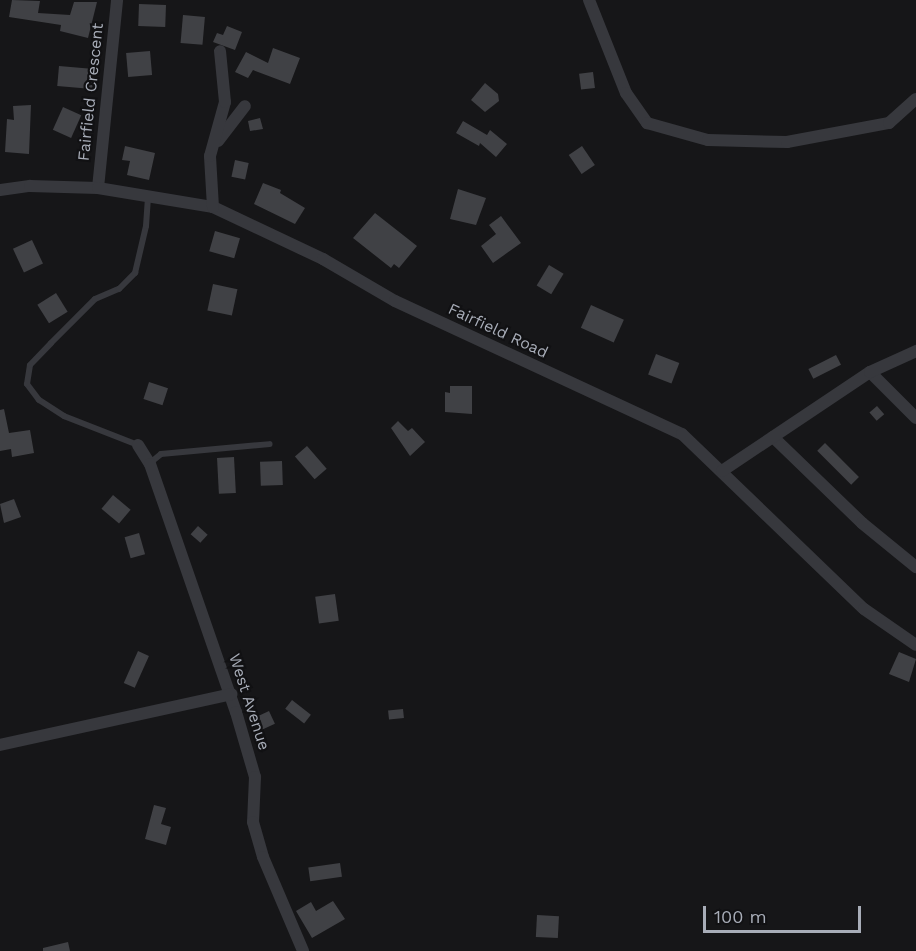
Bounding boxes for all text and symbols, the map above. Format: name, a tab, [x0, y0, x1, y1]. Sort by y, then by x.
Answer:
street label: Fairfield Crescent	[74, 22, 108, 162]
street label: Fairfield Road	[445, 299, 551, 363]
street label: West Avenue	[224, 651, 274, 753]
scale bar	[706, 894, 864, 932]
text: 100 m	[714, 906, 767, 927]

